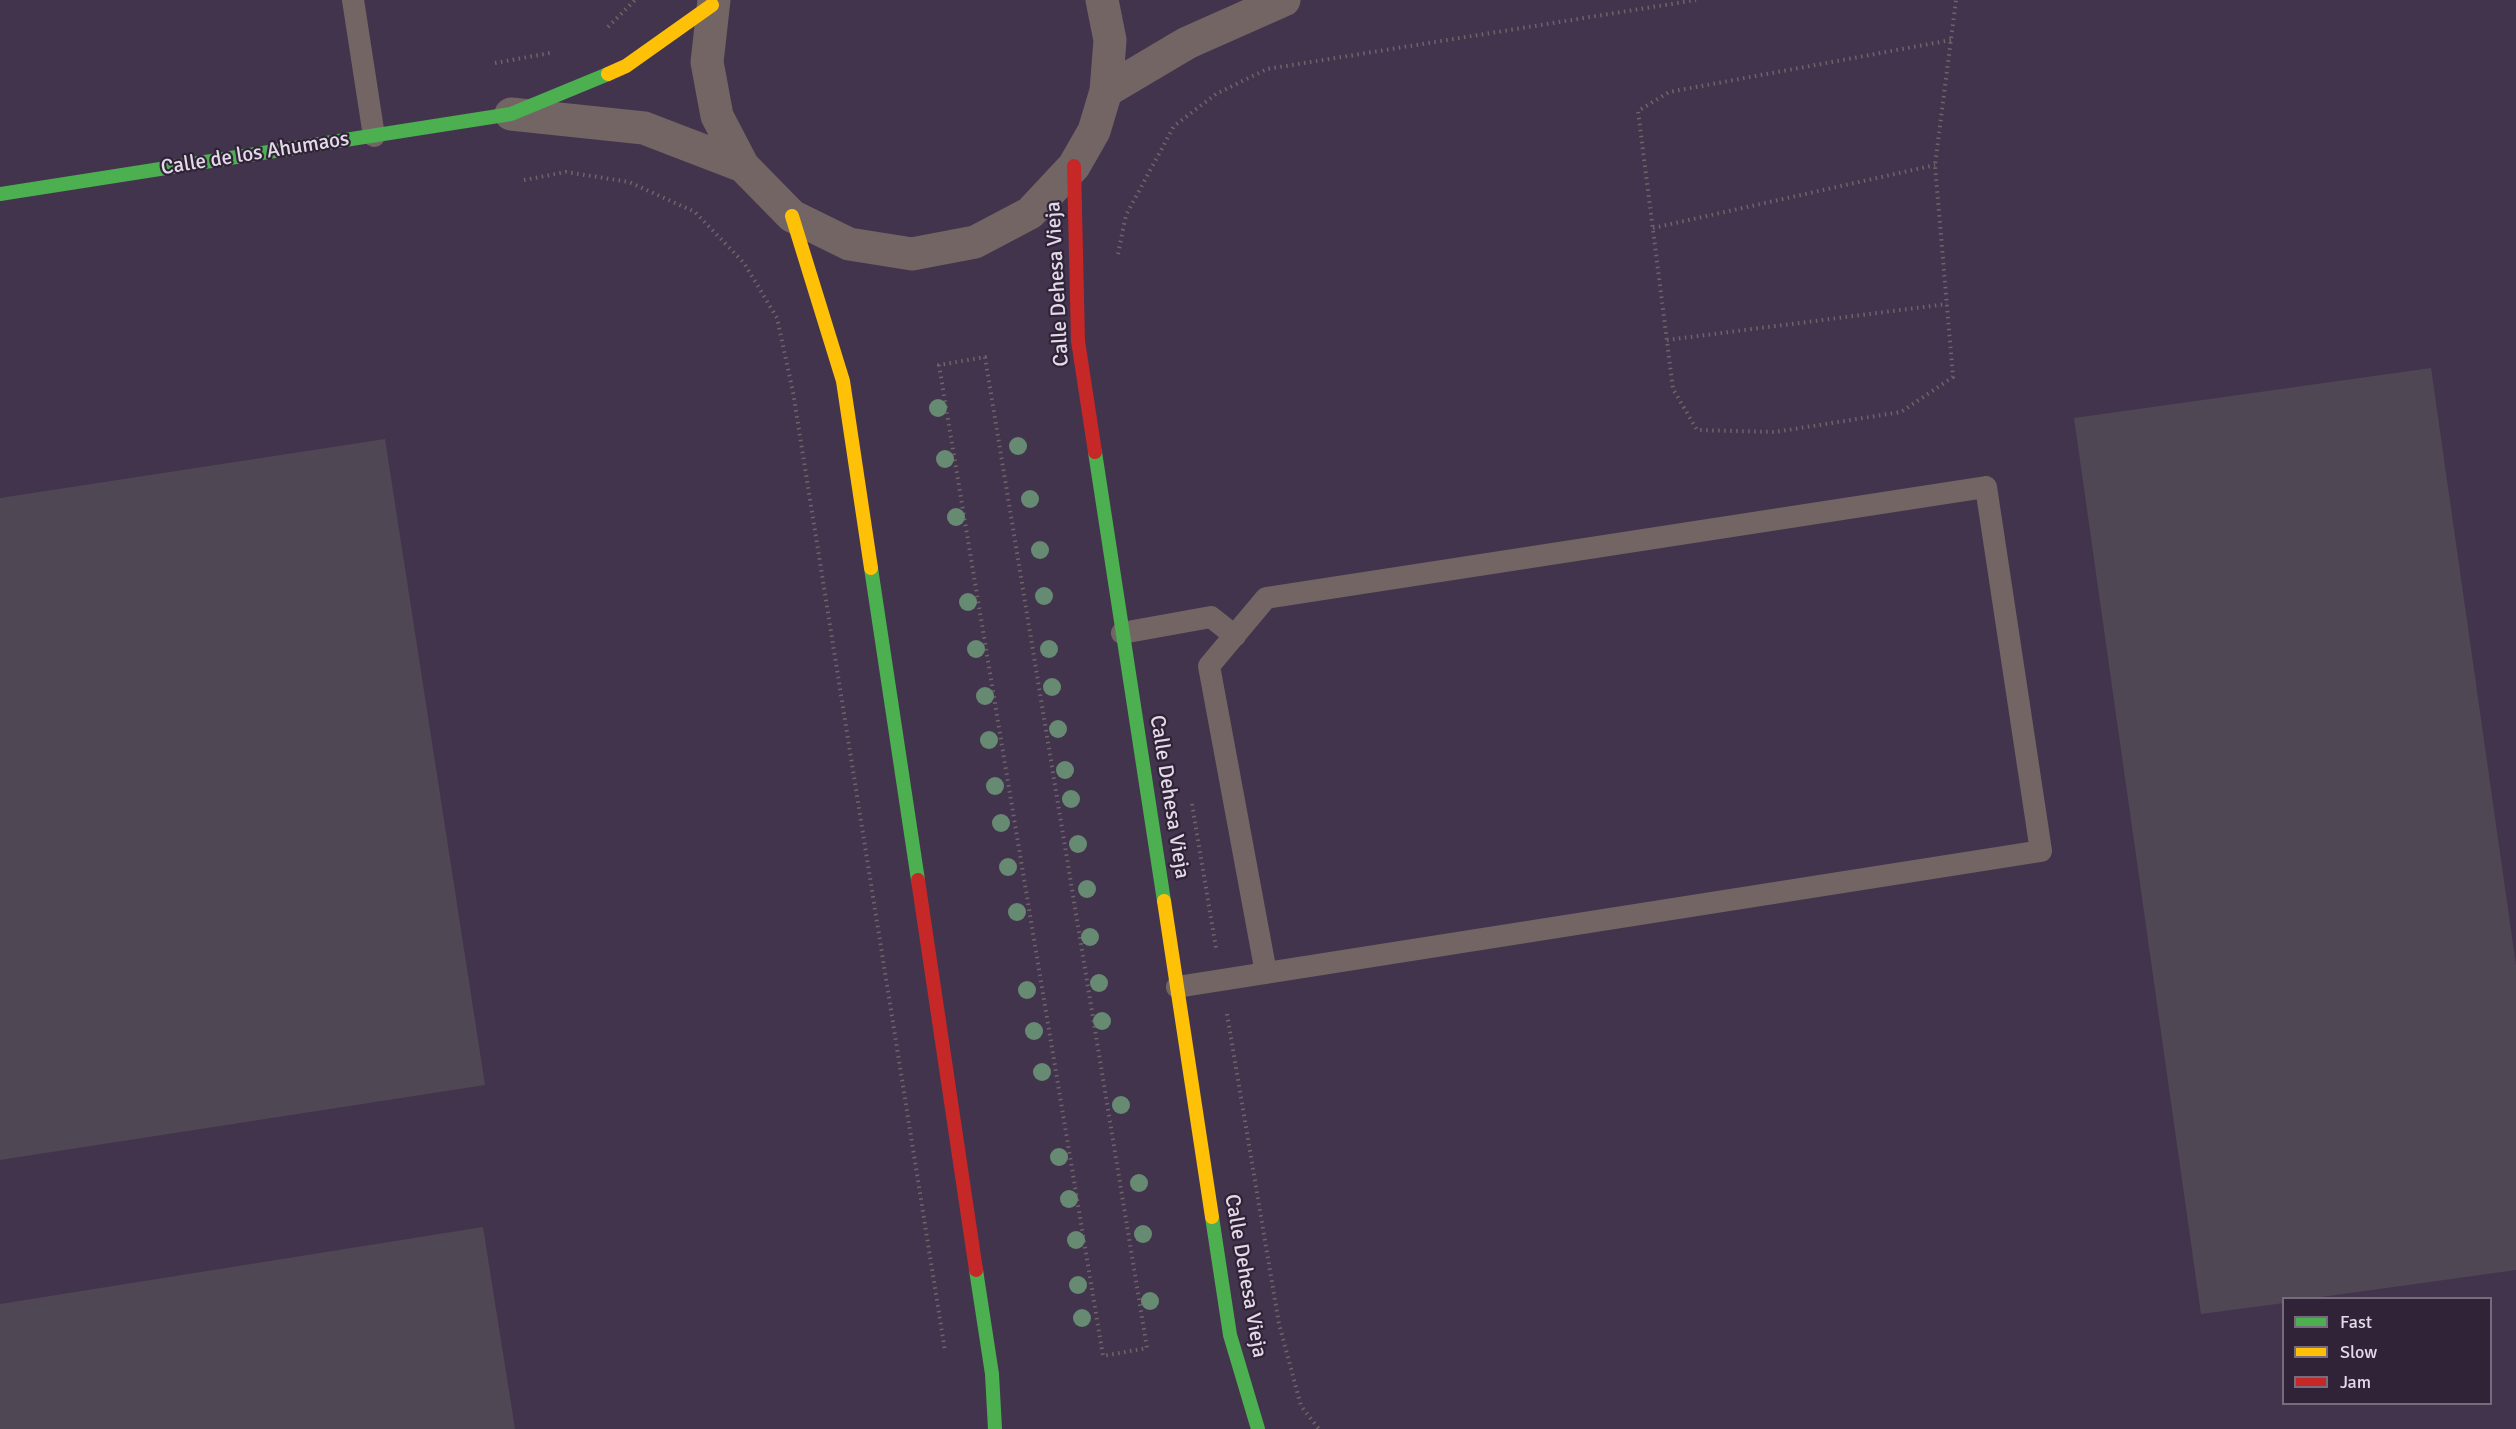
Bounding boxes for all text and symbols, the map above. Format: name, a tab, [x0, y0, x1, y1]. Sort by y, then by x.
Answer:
street label: Calle de los Ahumaos	[159, 127, 351, 181]
street label: Calle Dehesa Vieja	[1041, 201, 1075, 367]
street label: Calle Dehesa Vieja	[1144, 713, 1194, 881]
street label: Calle Dehesa Vieja	[1218, 1192, 1272, 1360]
legend	[2282, 1297, 2492, 1405]
text: Fast	[2340, 1311, 2372, 1333]
text: Slow	[2340, 1341, 2377, 1363]
text: Jam	[2340, 1371, 2371, 1393]

